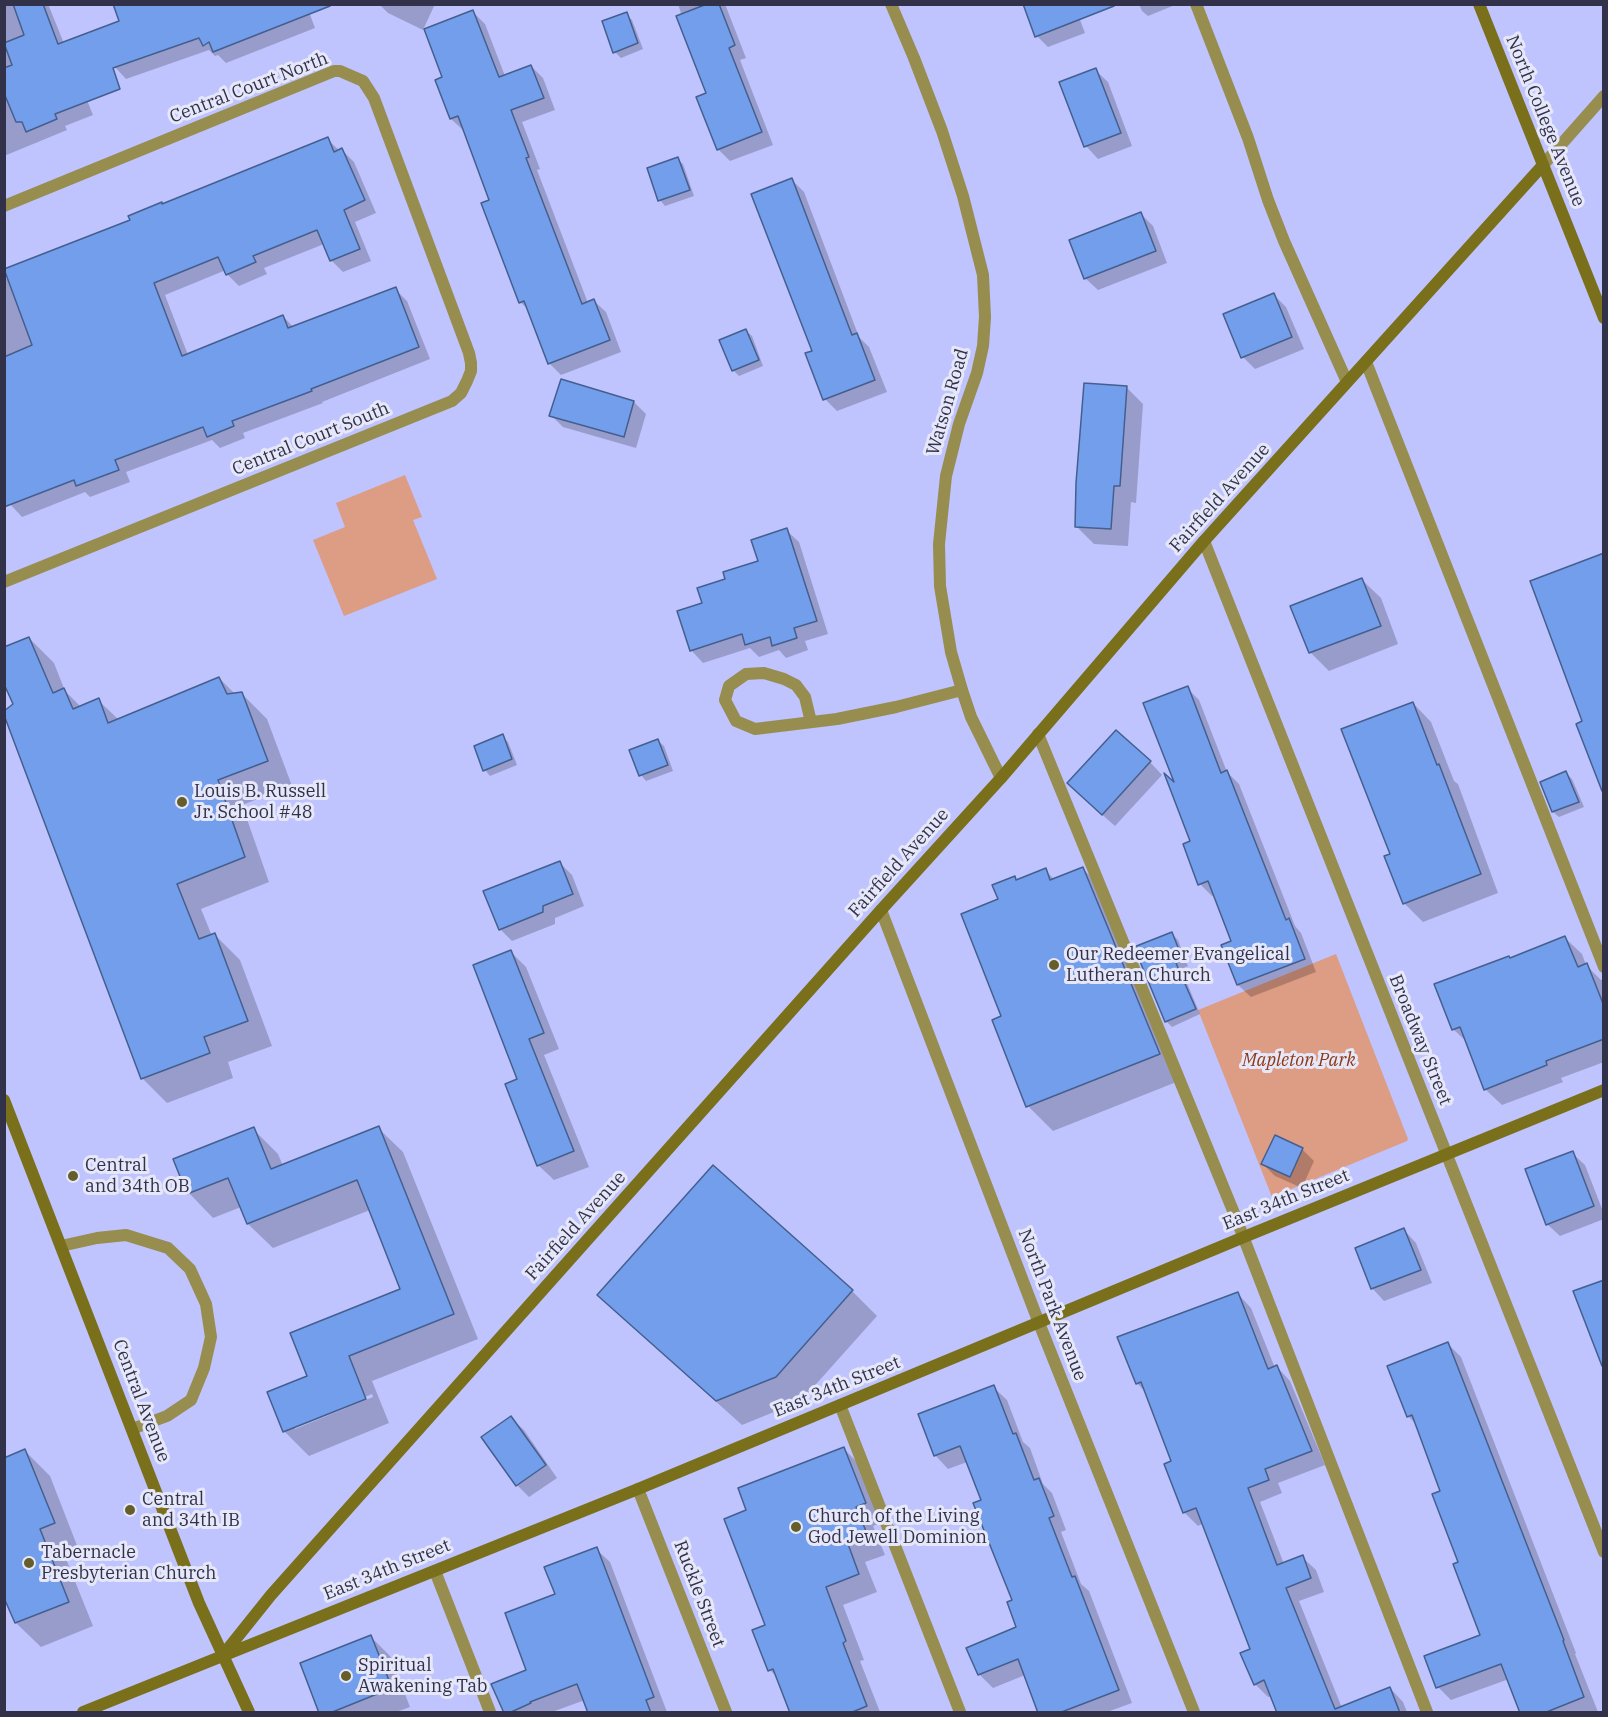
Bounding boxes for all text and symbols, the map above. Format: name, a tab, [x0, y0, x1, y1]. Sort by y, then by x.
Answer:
street label: North College Avenue	[1501, 32, 1589, 210]
street label: Central Court North	[167, 48, 331, 128]
street label: Watson Road	[922, 346, 974, 458]
street label: Central Court South	[229, 398, 393, 480]
street label: Fairfield Avenue	[1165, 439, 1275, 557]
place label: Louis B. Russell Jr. School #48	[194, 781, 326, 824]
marker: Louis B. Russell Jr. School #48	[175, 795, 189, 809]
street label: Fairfield Avenue	[844, 804, 954, 922]
place label: Our Redeemer Evangelical Lutheran Church	[1066, 944, 1290, 986]
marker: Our Redeemer Evangelical Lutheran Church	[1047, 958, 1061, 972]
street label: Broadway Street	[1384, 972, 1456, 1108]
park label: Mapleton Park	[1242, 1050, 1356, 1072]
place label: Central and 34th OB	[85, 1155, 190, 1198]
street label: East 34th Street	[1220, 1165, 1352, 1235]
street label: Fairfield Avenue	[521, 1167, 631, 1285]
marker: Central and 34th OB	[66, 1169, 80, 1183]
street label: North Park Avenue	[1013, 1226, 1091, 1384]
street label: Central Avenue	[108, 1337, 174, 1465]
street label: East 34th Street	[771, 1352, 903, 1422]
place label: Central and 34th IB	[142, 1489, 240, 1532]
marker: Central and 34th IB	[123, 1503, 137, 1517]
place label: Church of the Living God Jewell Dominion	[808, 1506, 987, 1549]
marker: Church of the Living God Jewell Dominion	[789, 1520, 803, 1534]
street label: East 34th Street	[321, 1535, 453, 1605]
street label: Ruckle Street	[669, 1538, 729, 1650]
place label: Tabernacle Presbyterian Church	[41, 1542, 216, 1584]
marker: Tabernacle Presbyterian Church	[22, 1556, 36, 1570]
place label: Spiritual Awakening Tab	[358, 1655, 488, 1698]
marker: Spiritual Awakening Tab	[339, 1669, 353, 1683]

